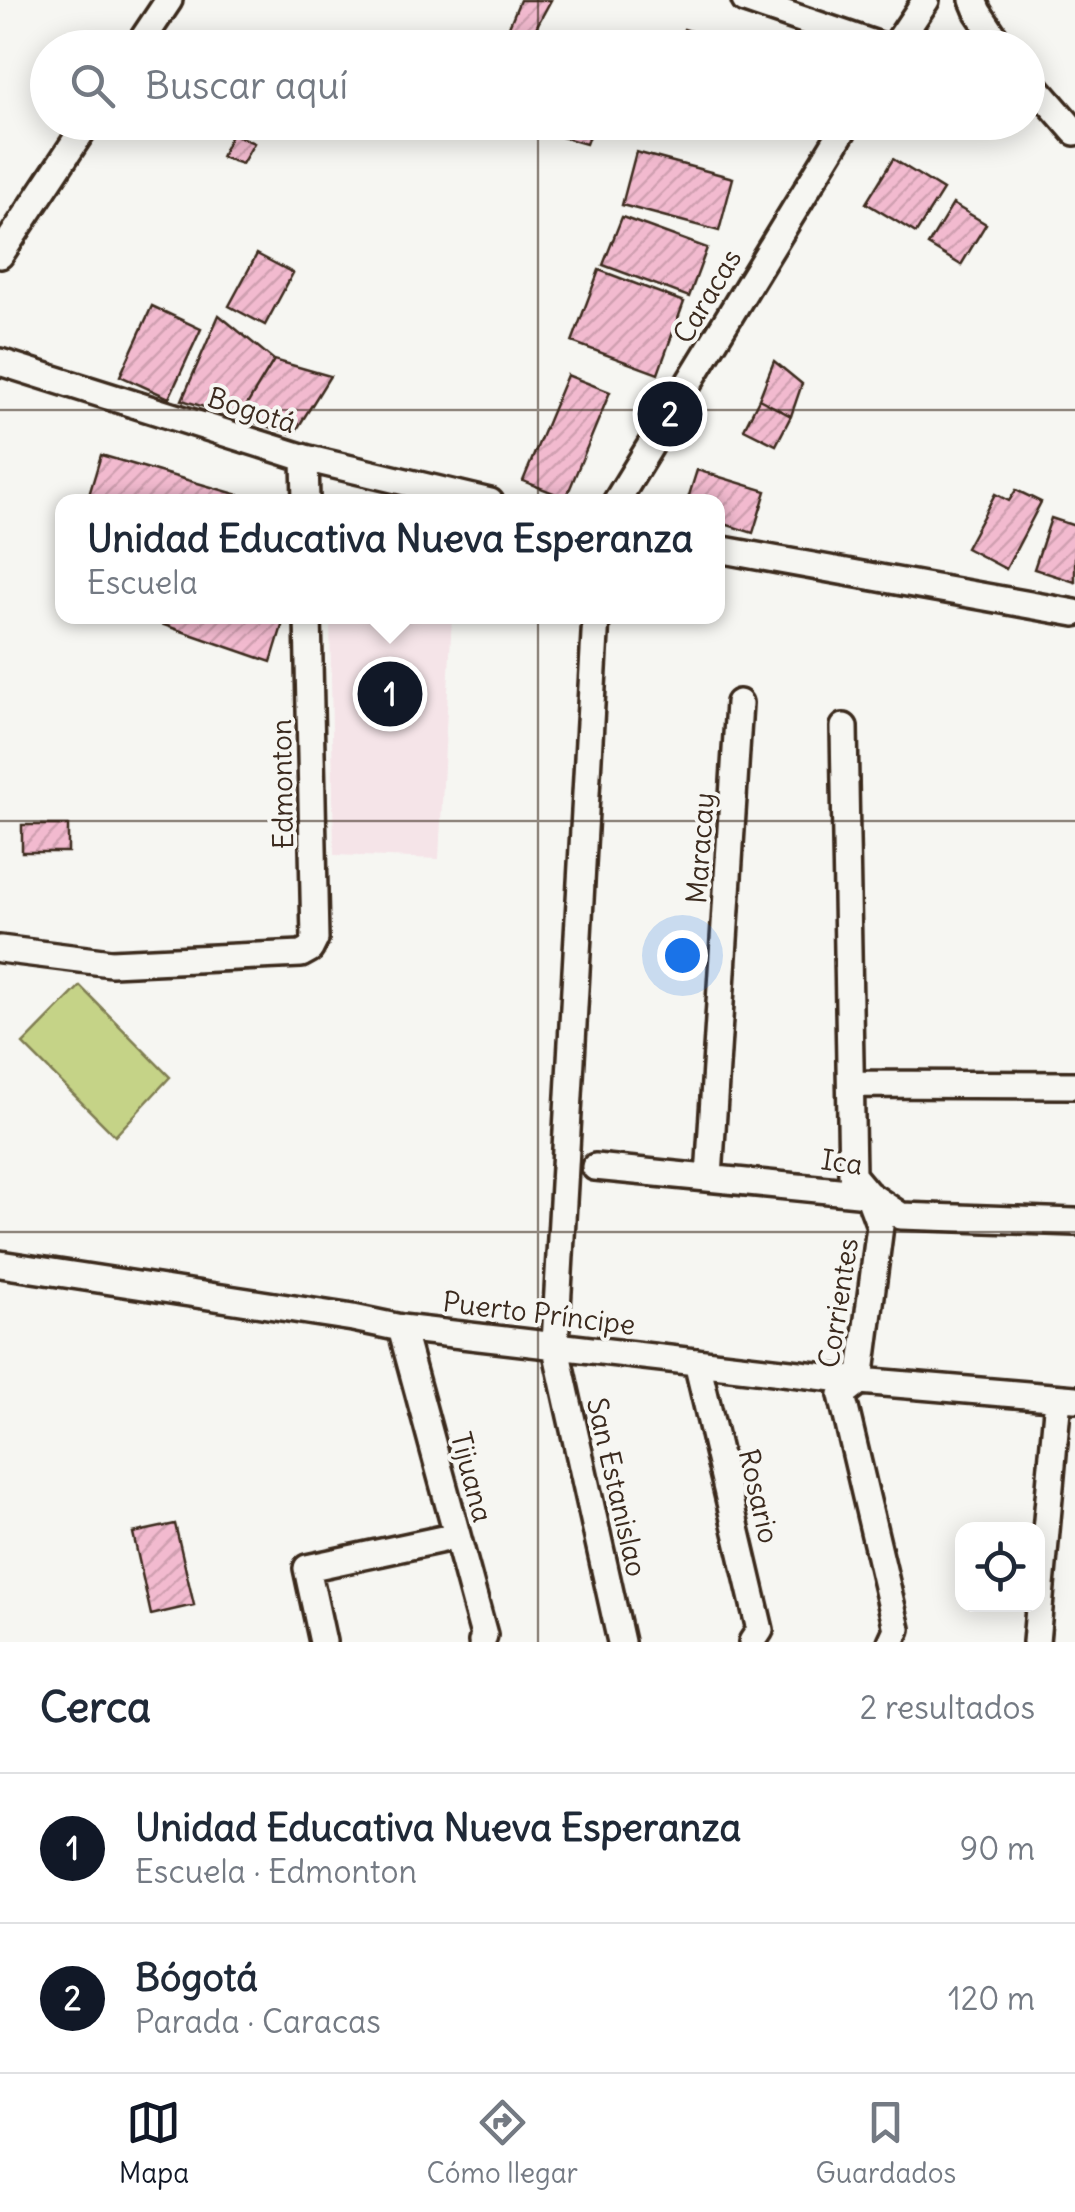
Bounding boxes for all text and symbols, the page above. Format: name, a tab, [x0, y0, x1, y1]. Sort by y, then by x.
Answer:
search box	[30, 30, 1045, 140]
icon: search	[65, 58, 120, 113]
text: Buscar aquí	[145, 62, 348, 109]
street label: Caracas	[665, 242, 749, 350]
pin: 2	[638, 376, 702, 452]
street label: Bogotá	[203, 379, 301, 441]
popup	[55, 494, 725, 624]
text: Unidad Educativa Nueva Esperanza	[87, 515, 693, 562]
text: Escuela	[87, 562, 198, 603]
pin: 1	[358, 656, 422, 732]
street label: Edmonton	[263, 719, 301, 849]
street label: Maracay	[678, 791, 722, 905]
your location	[657, 930, 708, 981]
street label: Ica	[819, 1141, 865, 1183]
street label: Corrientes	[810, 1235, 866, 1371]
street label: Puerto Príncipe	[441, 1283, 637, 1343]
street label: San Estanislao	[579, 1394, 655, 1580]
street label: Tijuana	[443, 1428, 501, 1526]
street label: Rosario	[731, 1445, 787, 1547]
map controls	[955, 1522, 1045, 1612]
button: locate	[955, 1522, 1045, 1612]
text: Cerca	[40, 1681, 151, 1733]
text: 2 resultados	[860, 1687, 1035, 1728]
text: Unidad Educativa Nueva Esperanza	[135, 1804, 741, 1851]
text: 1	[66, 1828, 79, 1869]
text: 90 m	[960, 1828, 1035, 1869]
text: Escuela · Edmonton	[135, 1851, 417, 1892]
text: Bógotá	[135, 1954, 258, 2001]
text: 2	[64, 1978, 81, 2019]
text: 120 m	[948, 1978, 1035, 2019]
text: Parada · Caracas	[135, 2001, 381, 2042]
tab: Mapa	[119, 2095, 189, 2191]
tab: Cómo llegar	[427, 2095, 578, 2191]
tab: Guardados	[815, 2095, 956, 2191]

